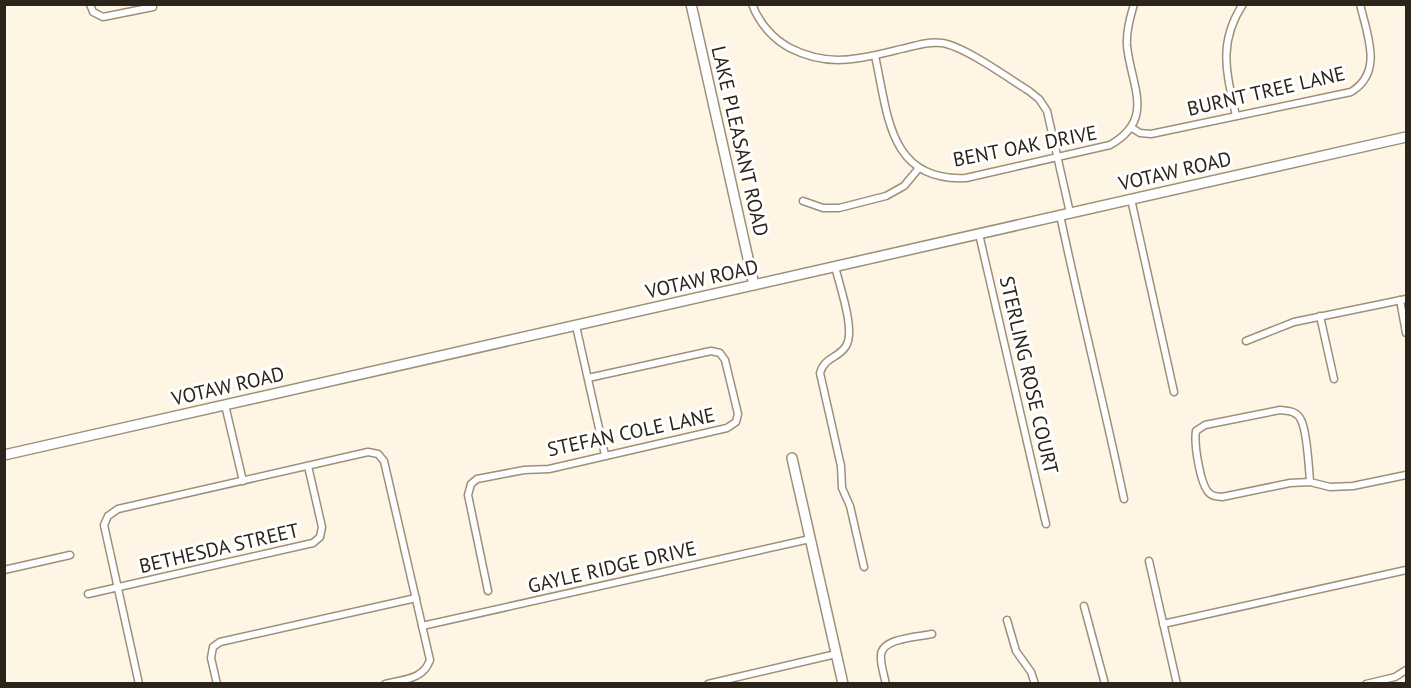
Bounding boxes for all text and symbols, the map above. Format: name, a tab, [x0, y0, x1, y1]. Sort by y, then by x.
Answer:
street label: LAKE PLEASANT ROAD	[705, 43, 775, 239]
street label: BURNT TREE LANE	[1185, 60, 1347, 122]
street label: BENT OAK DRIVE	[951, 119, 1099, 173]
street label: VOTAW ROAD	[1115, 145, 1234, 197]
street label: VOTAW ROAD	[642, 253, 761, 305]
street label: STERLING ROSE COURT	[994, 274, 1064, 476]
street label: VOTAW ROAD	[168, 360, 287, 412]
street label: STEFAN COLE LANE	[545, 402, 717, 462]
street label: BETHESDA STREET	[137, 517, 301, 579]
street label: GAYLE RIDGE DRIVE	[525, 535, 699, 599]

